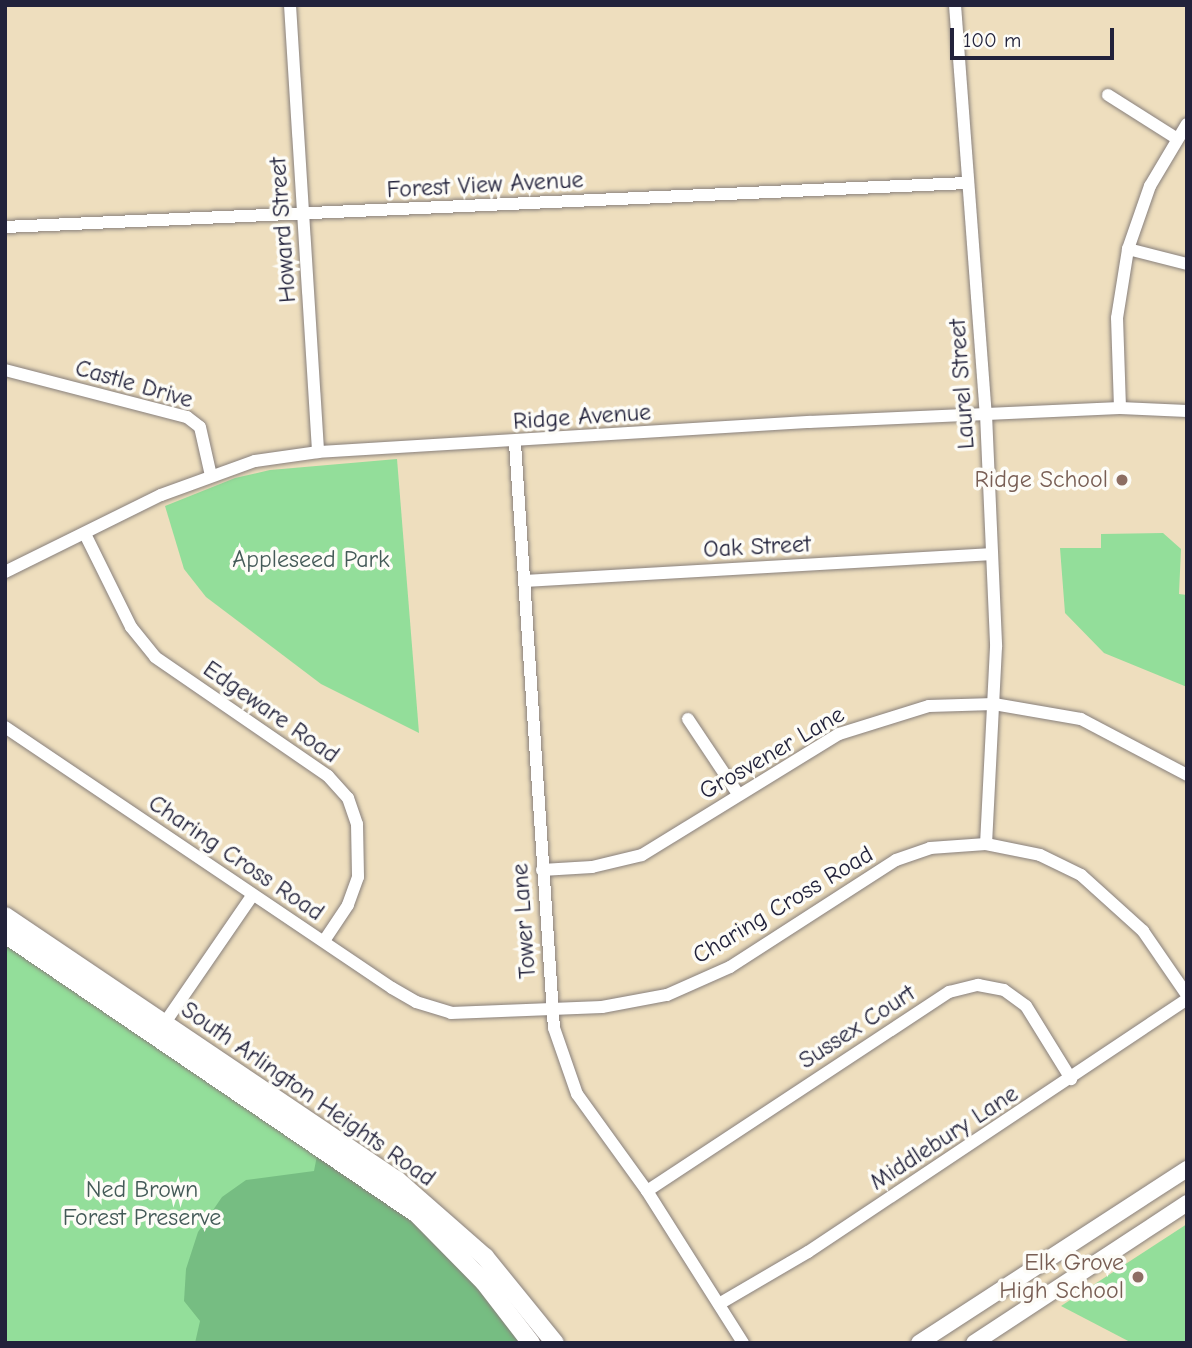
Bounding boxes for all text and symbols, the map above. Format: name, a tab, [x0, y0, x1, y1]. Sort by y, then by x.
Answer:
scale bar	[954, 14, 1118, 58]
text: 100 m	[963, 28, 1021, 52]
street label: Howard Street	[264, 156, 302, 304]
street label: Forest View Avenue	[386, 165, 584, 205]
street label: Laurel Street	[943, 318, 981, 450]
street label: Castle Drive	[72, 353, 196, 415]
street label: Ridge Avenue	[512, 398, 652, 436]
place label: Ridge School	[974, 466, 1108, 494]
marker: Ridge School	[1114, 472, 1130, 488]
street label: Oak Street	[703, 530, 811, 564]
park label: Appleseed Park	[232, 546, 390, 574]
street label: Edgeware Road	[198, 655, 344, 769]
street label: Grosvener Lane	[694, 700, 850, 806]
street label: Charing Cross Road	[143, 789, 329, 927]
street label: Charing Cross Road	[688, 840, 878, 970]
street label: Tower Lane	[506, 862, 542, 980]
street label: Sussex Court	[793, 979, 921, 1075]
street label: South Arlington Heights Road	[175, 995, 441, 1193]
street label: Middlebury Lane	[864, 1079, 1024, 1197]
park label: Ned Brown Forest Preserve	[63, 1176, 221, 1232]
place label: Elk Grove High School	[999, 1249, 1124, 1305]
marker: Elk Grove High School	[1130, 1269, 1146, 1285]

